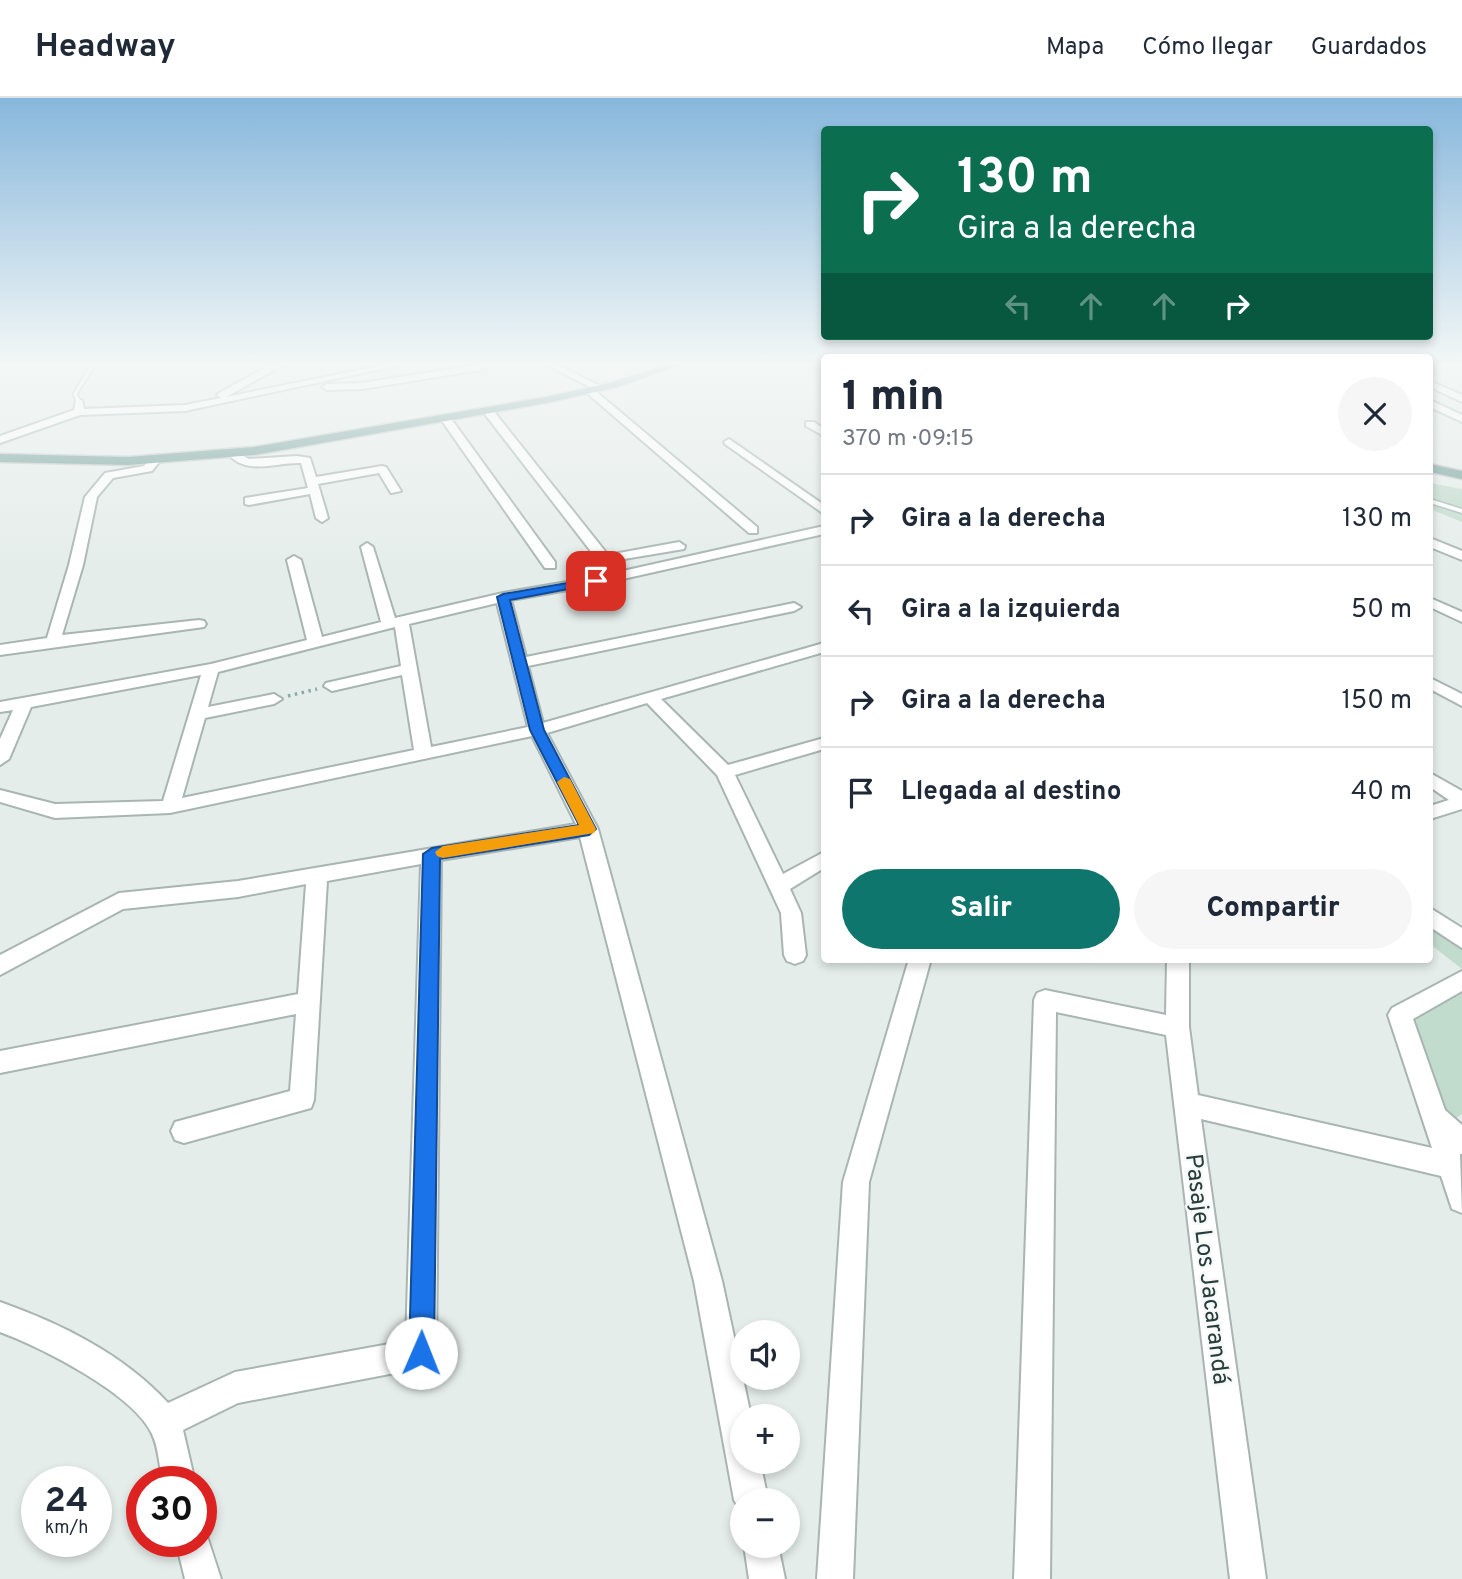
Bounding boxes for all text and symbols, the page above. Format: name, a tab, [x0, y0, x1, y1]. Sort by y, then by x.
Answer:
text: Headway	[35, 27, 176, 69]
text: Mapa	[1046, 33, 1104, 63]
text: Cómo llegar	[1142, 33, 1273, 63]
text: Guardados	[1311, 33, 1427, 63]
text: 130 m	[957, 149, 1093, 211]
icon: right	[842, 154, 933, 245]
text: Gira a la derecha	[957, 210, 1196, 250]
icon: left	[999, 287, 1037, 325]
icon: ahead	[1072, 287, 1110, 325]
icon: ahead	[1145, 287, 1183, 325]
icon: right	[1218, 287, 1256, 325]
text: 1 min	[842, 372, 945, 425]
button: close	[1338, 377, 1412, 451]
text: 370 m · 09:15	[842, 425, 974, 454]
icon: right	[842, 501, 880, 539]
text: Gira a la derecha	[901, 503, 1106, 536]
text: 130 m	[1342, 503, 1412, 536]
pin	[566, 551, 626, 611]
icon: arrive	[577, 562, 615, 600]
icon: left	[842, 592, 880, 630]
text: Gira a la izquierda	[901, 594, 1120, 627]
text: 50 m	[1351, 594, 1412, 627]
icon: right	[842, 683, 880, 721]
text: Gira a la derecha	[901, 685, 1106, 718]
text: 150 m	[1341, 685, 1412, 718]
icon: arrive	[842, 774, 880, 812]
text: Llegada al destino	[901, 776, 1121, 809]
text: 40 m	[1351, 776, 1412, 809]
button: Salir	[842, 869, 1120, 949]
button: Compartir	[1134, 869, 1412, 949]
street label: Pasaje Los Jacarandá	[1177, 1152, 1235, 1386]
position arrow	[384, 1316, 458, 1390]
map controls	[730, 1320, 800, 1558]
button: sound	[730, 1320, 800, 1390]
button: +	[730, 1404, 800, 1474]
speed limit sign: 30	[126, 1466, 217, 1557]
text: 24	[45, 1480, 88, 1524]
button: −	[730, 1488, 800, 1558]
text: km/h	[45, 1517, 88, 1540]

